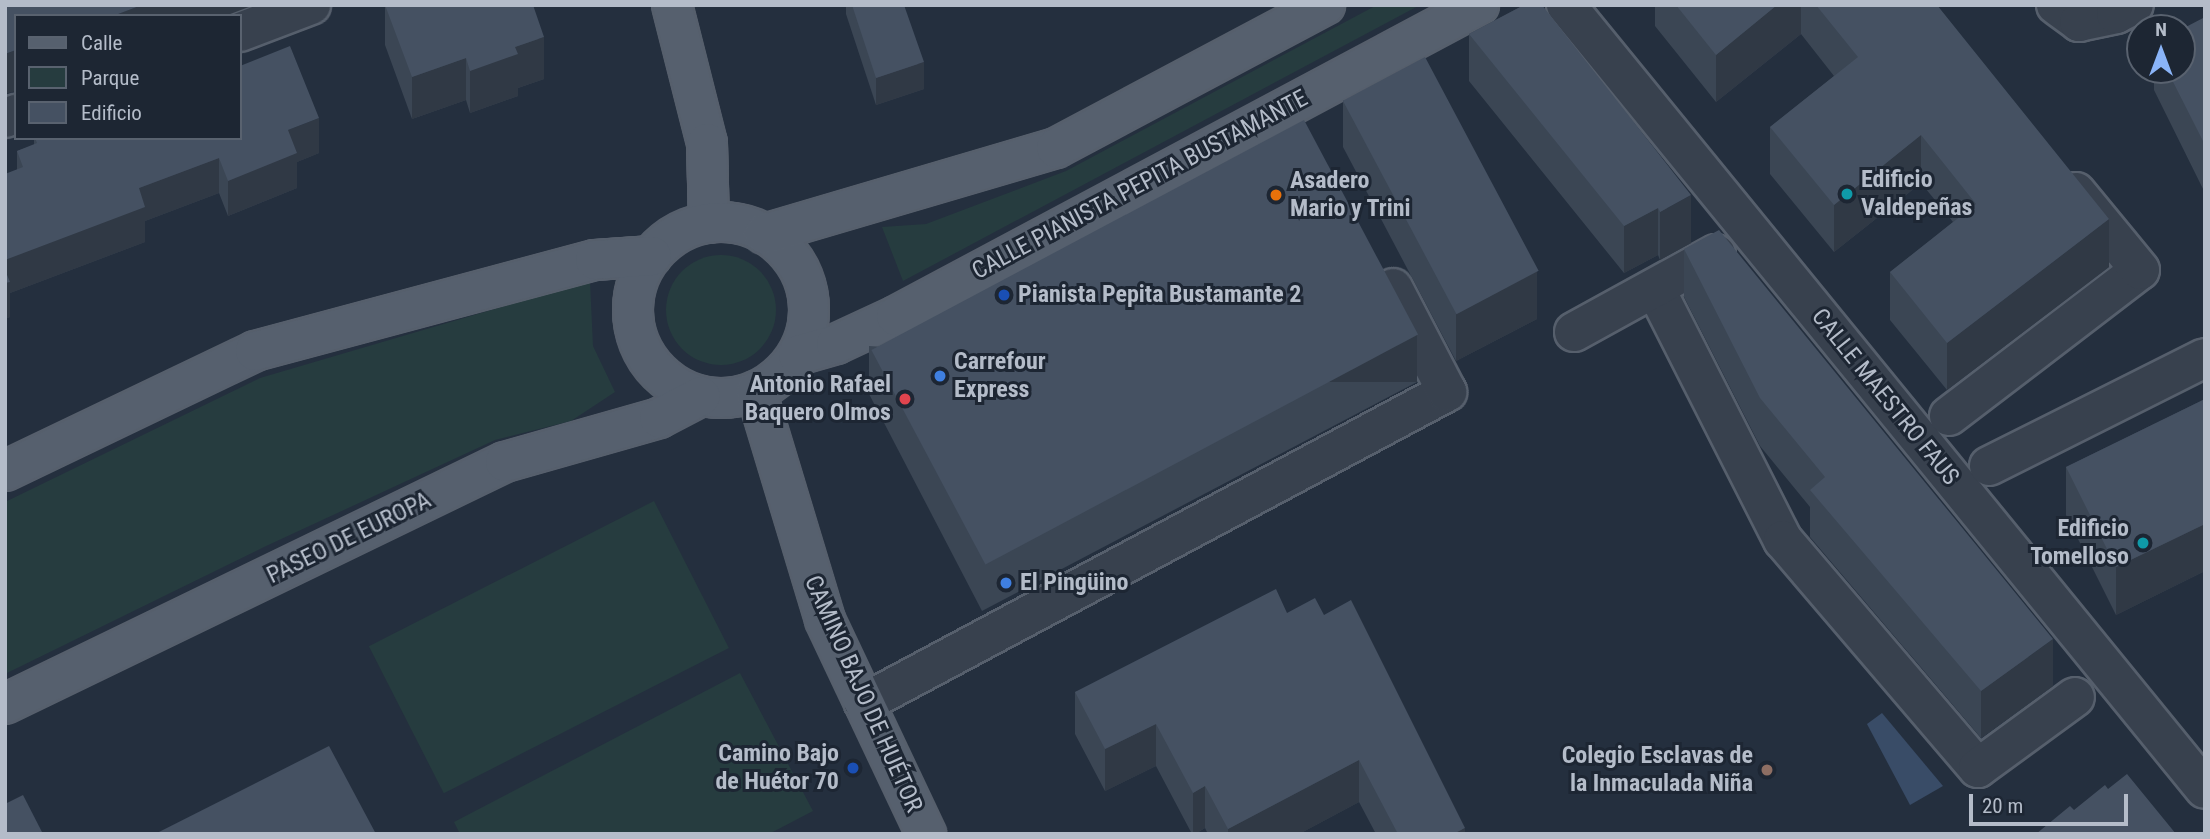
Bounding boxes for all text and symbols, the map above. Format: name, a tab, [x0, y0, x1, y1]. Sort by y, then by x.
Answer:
legend	[14, 14, 242, 140]
north arrow	[2126, 14, 2196, 84]
text: N	[2155, 18, 2167, 41]
text: Calle	[81, 31, 122, 55]
text: Parque	[81, 66, 139, 90]
street label: CALLE PIANISTA PEPITA BUSTAMANTE	[967, 84, 1313, 286]
text: Edificio	[81, 101, 142, 125]
place label: Edificio Valdepeñas	[1861, 166, 1972, 222]
place label: Asadero Mario y Trini	[1290, 167, 1411, 223]
marker: Edificio Valdepeñas	[1839, 186, 1855, 202]
marker: Asadero Mario y Trini	[1268, 187, 1284, 203]
place label: Pianista Pepita Bustamante 2	[1018, 281, 1301, 309]
marker: Pianista Pepita Bustamante 2	[996, 287, 1012, 303]
street label: CALLE MAESTRO FAUS	[1805, 303, 1965, 491]
place label: Carrefour Express	[954, 348, 1046, 404]
marker: Carrefour Express	[932, 368, 948, 384]
place label: Antonio Rafael Baquero Olmos	[745, 371, 891, 427]
marker: Antonio Rafael Baquero Olmos	[897, 391, 913, 407]
street label: PASEO DE EUROPA	[262, 486, 436, 590]
place label: Edificio Tomelloso	[2030, 515, 2129, 571]
marker: Edificio Tomelloso	[2135, 535, 2151, 551]
place label: El Pingüino	[1020, 569, 1129, 597]
street label: CAMINO BAJO DE HUÉTOR	[798, 571, 928, 817]
marker: El Pingüino	[998, 575, 1014, 591]
place label: Camino Bajo de Huétor 70	[715, 740, 839, 796]
place label: Colegio Esclavas de la Inmaculada Niña	[1562, 742, 1753, 798]
marker: Camino Bajo de Huétor 70	[845, 760, 861, 776]
marker: Colegio Esclavas de la Inmaculada Niña	[1759, 762, 1775, 778]
scale bar	[1972, 780, 2131, 824]
text: 20 m	[1982, 794, 2023, 818]

